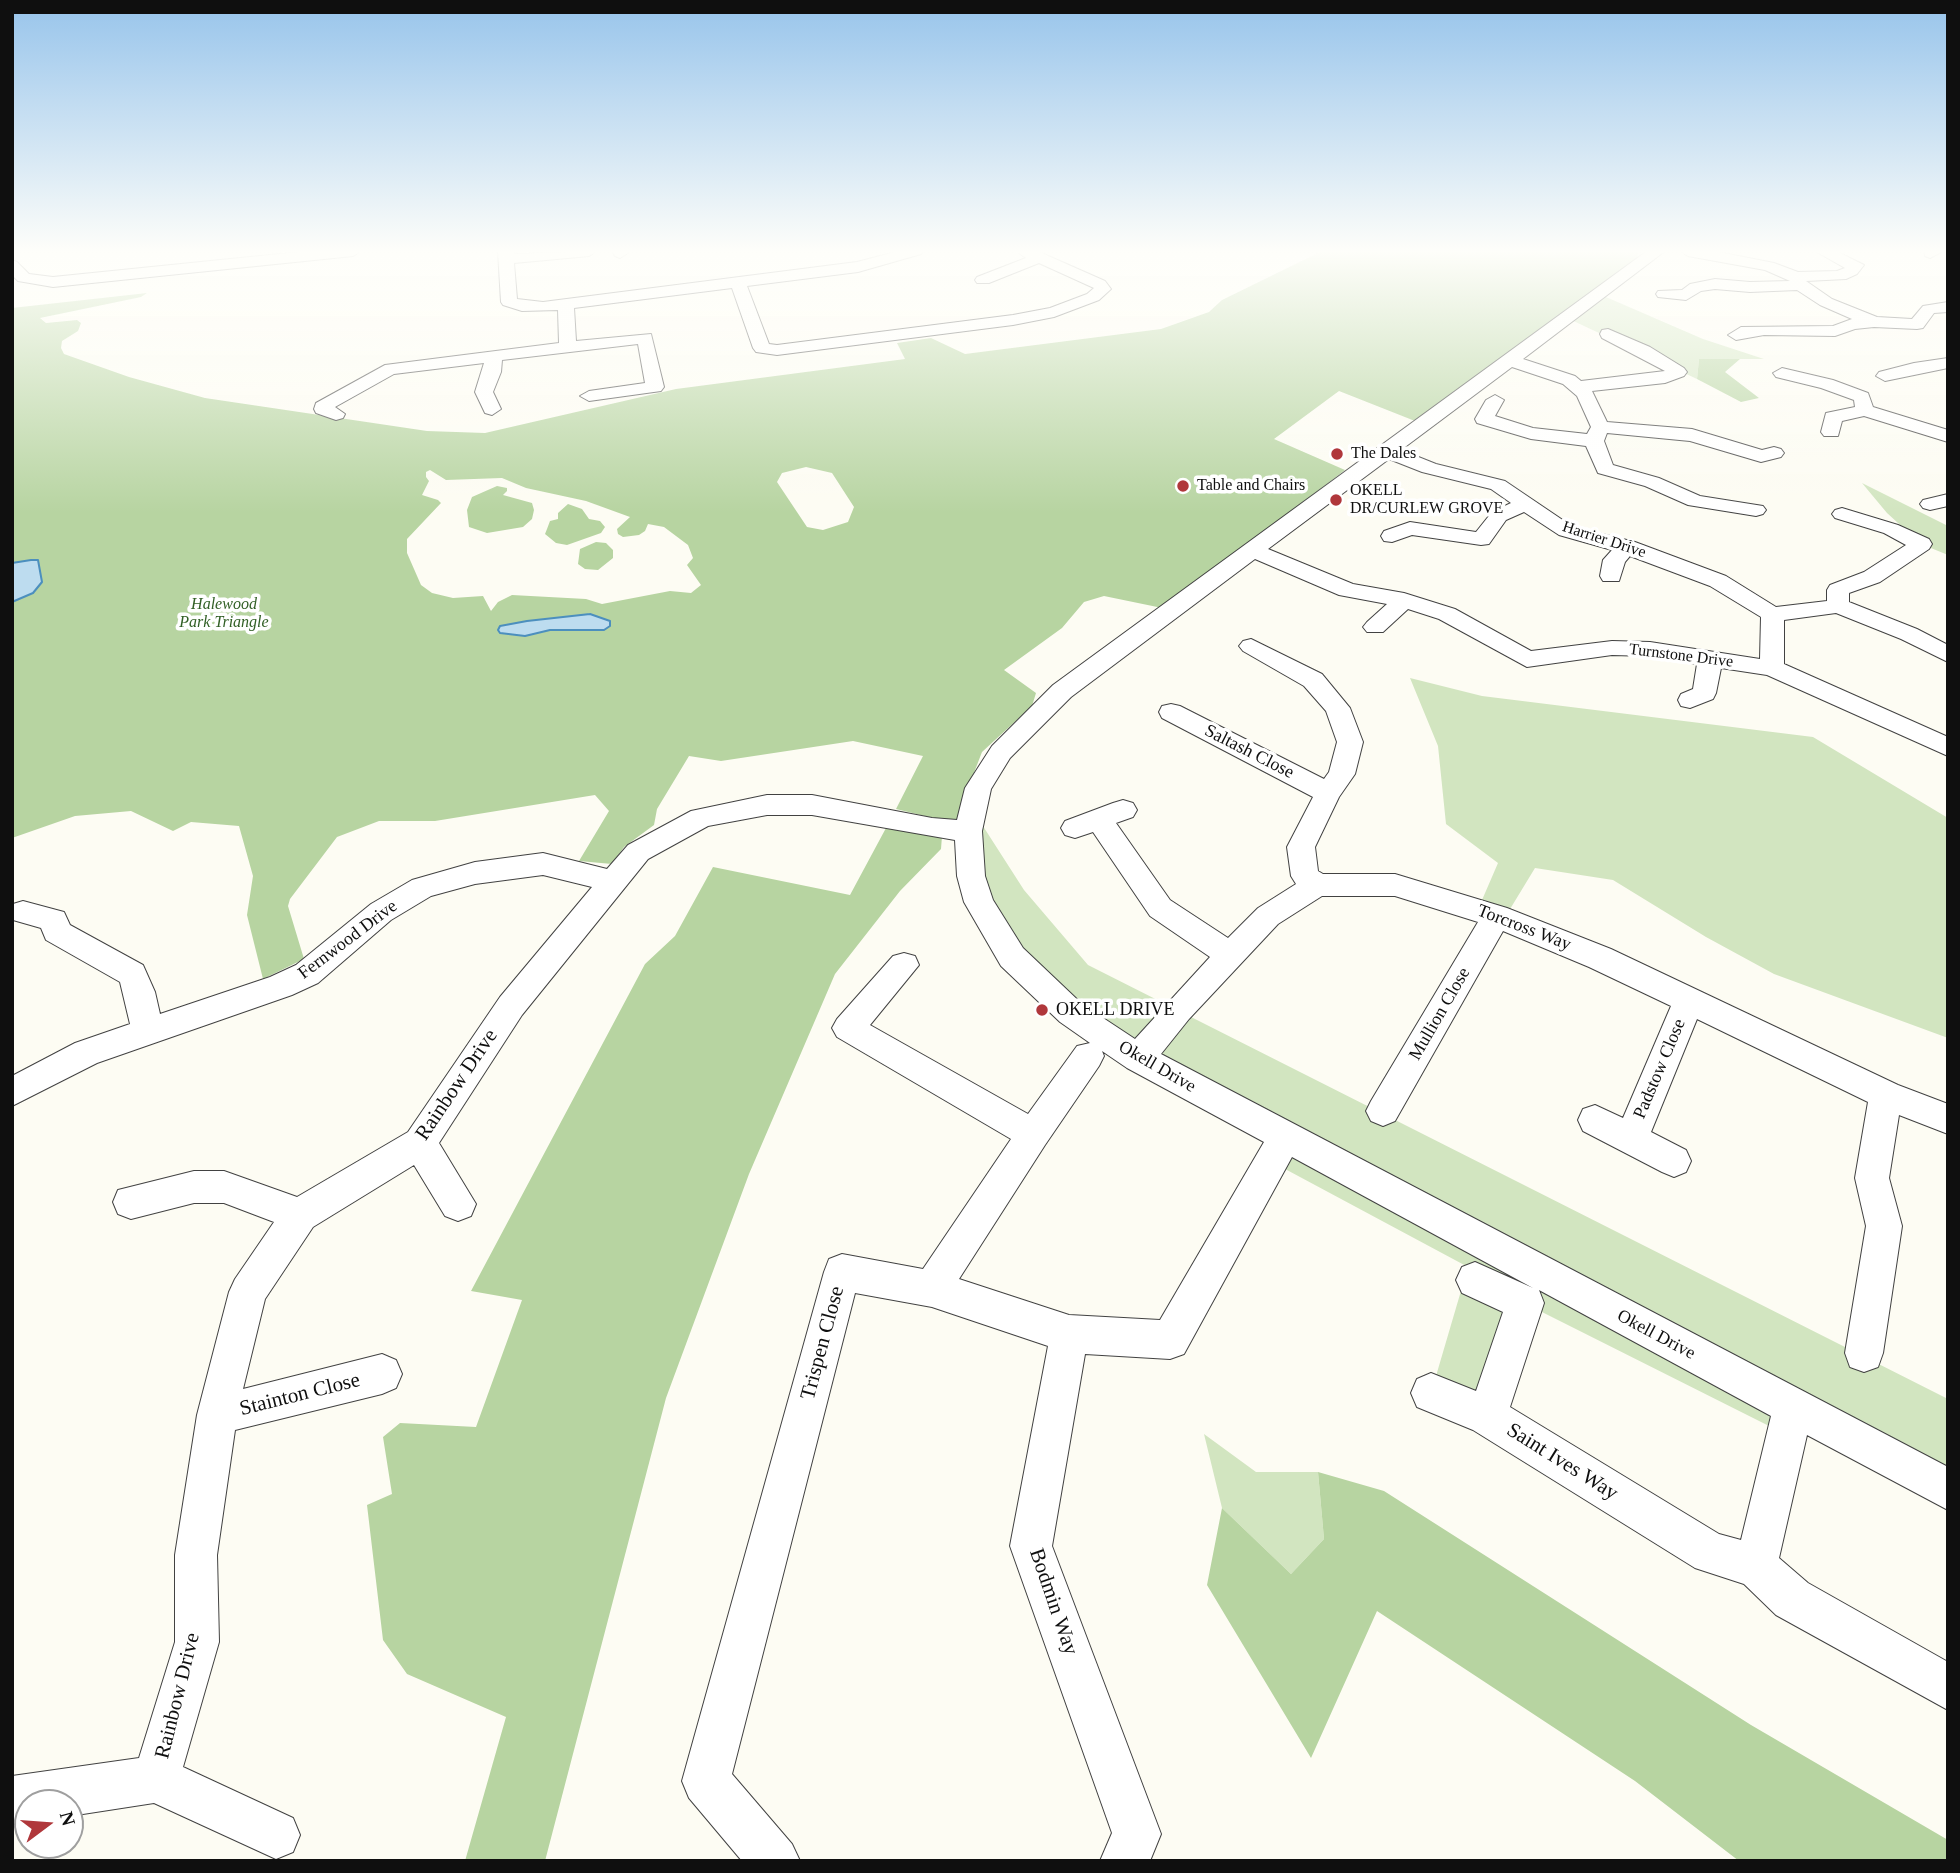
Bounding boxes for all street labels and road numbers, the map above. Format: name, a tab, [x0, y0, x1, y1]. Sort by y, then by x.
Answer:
street label: Harrier Drive	[1560, 517, 1648, 563]
street label: Turnstone Drive	[1628, 640, 1734, 672]
street label: Saltash Close	[1201, 720, 1297, 784]
street label: Fernwood Drive	[294, 896, 402, 984]
street label: Torcross Way	[1474, 900, 1574, 956]
street label: Mullion Close	[1405, 964, 1475, 1064]
street label: Padstow Close	[1629, 1016, 1691, 1122]
street label: Rainbow Drive	[411, 1025, 503, 1145]
street label: Okell Drive	[1115, 1036, 1199, 1098]
street label: Trispen Close	[796, 1283, 850, 1403]
street label: Okell Drive	[1613, 1305, 1699, 1365]
street label: Stainton Close	[237, 1368, 363, 1422]
street label: Saint Ives Way	[1502, 1418, 1622, 1506]
street label: Bodmin Way	[1023, 1545, 1083, 1659]
street label: Rainbow Drive	[150, 1630, 206, 1762]

